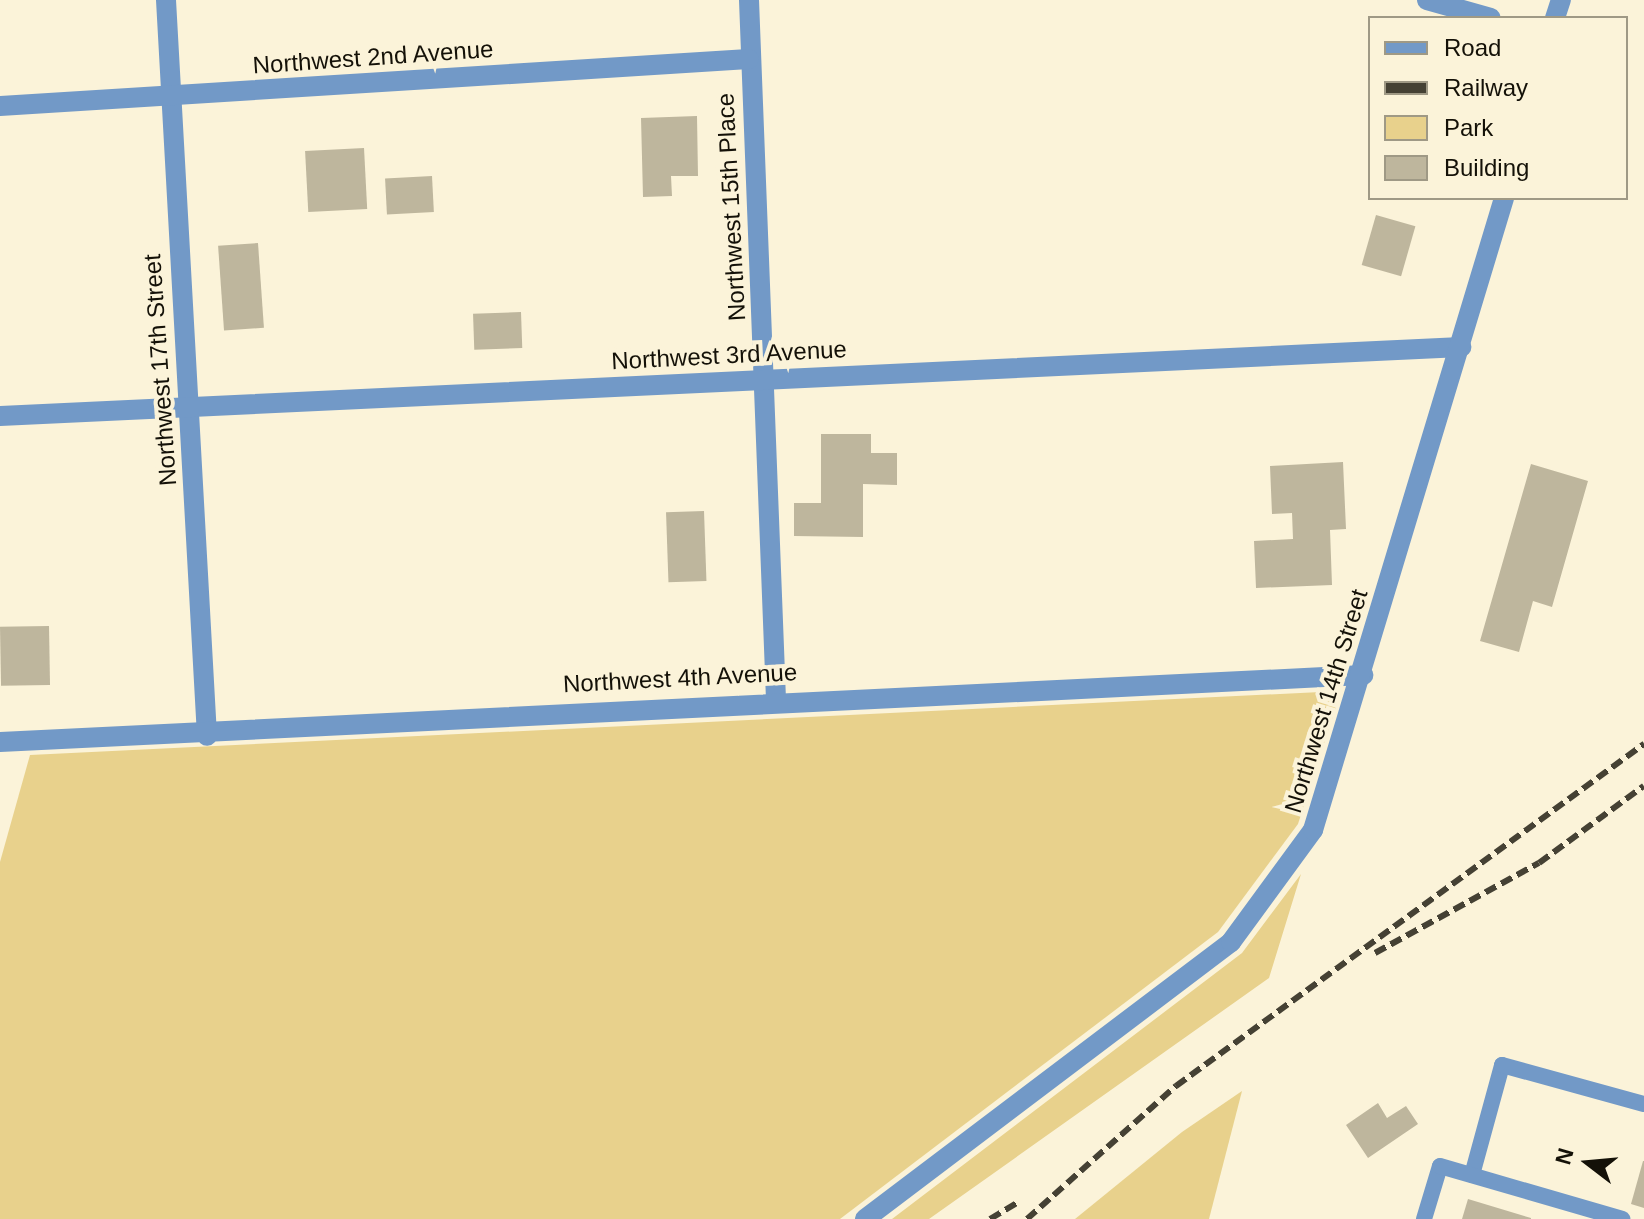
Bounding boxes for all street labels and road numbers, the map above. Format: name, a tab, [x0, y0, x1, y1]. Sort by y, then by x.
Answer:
street label: Northwest 2nd Avenue	[251, 34, 495, 80]
street label: Northwest 15th Place	[711, 92, 751, 322]
street label: Northwest 17th Street	[138, 253, 182, 487]
street label: Northwest 3rd Avenue	[610, 334, 848, 376]
street label: Northwest 14th Street	[1278, 586, 1374, 816]
street label: Northwest 4th Avenue	[562, 657, 798, 699]

